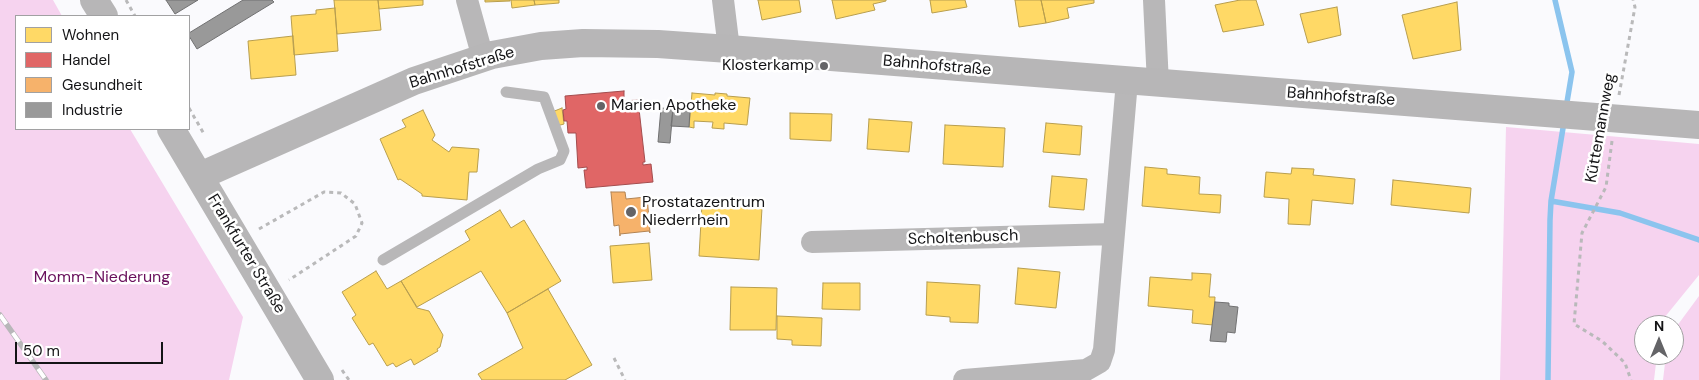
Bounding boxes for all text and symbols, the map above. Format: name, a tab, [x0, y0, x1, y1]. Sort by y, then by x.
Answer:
legend	[15, 15, 190, 130]
text: Wohnen	[62, 25, 119, 45]
street label: Bahnhofstraße	[407, 43, 517, 93]
text: Handel	[62, 50, 110, 70]
street label: Bahnhofstraße	[882, 52, 992, 80]
place label: Klosterkamp	[722, 56, 814, 76]
marker: Klosterkamp	[818, 60, 830, 72]
street label: Küttemannweg	[1582, 72, 1620, 184]
text: Gesundheit	[62, 75, 143, 95]
street label: Bahnhofstraße	[1286, 84, 1396, 110]
place label: Marien Apotheke	[611, 96, 736, 116]
text: Industrie	[62, 100, 123, 120]
marker: Marien Apotheke	[595, 100, 607, 112]
street label: Frankfurter Straße	[203, 191, 289, 317]
place label: Prostatazentrum Niederrhein	[642, 193, 765, 231]
marker: Prostatazentrum Niederrhein	[624, 205, 638, 219]
street label: Scholtenbusch	[907, 226, 1019, 250]
park label: Momm-Niederung	[34, 268, 170, 288]
north arrow	[1634, 315, 1684, 365]
text: N	[1654, 317, 1664, 335]
scale bar	[18, 332, 165, 364]
text: 50 m	[23, 341, 60, 361]

